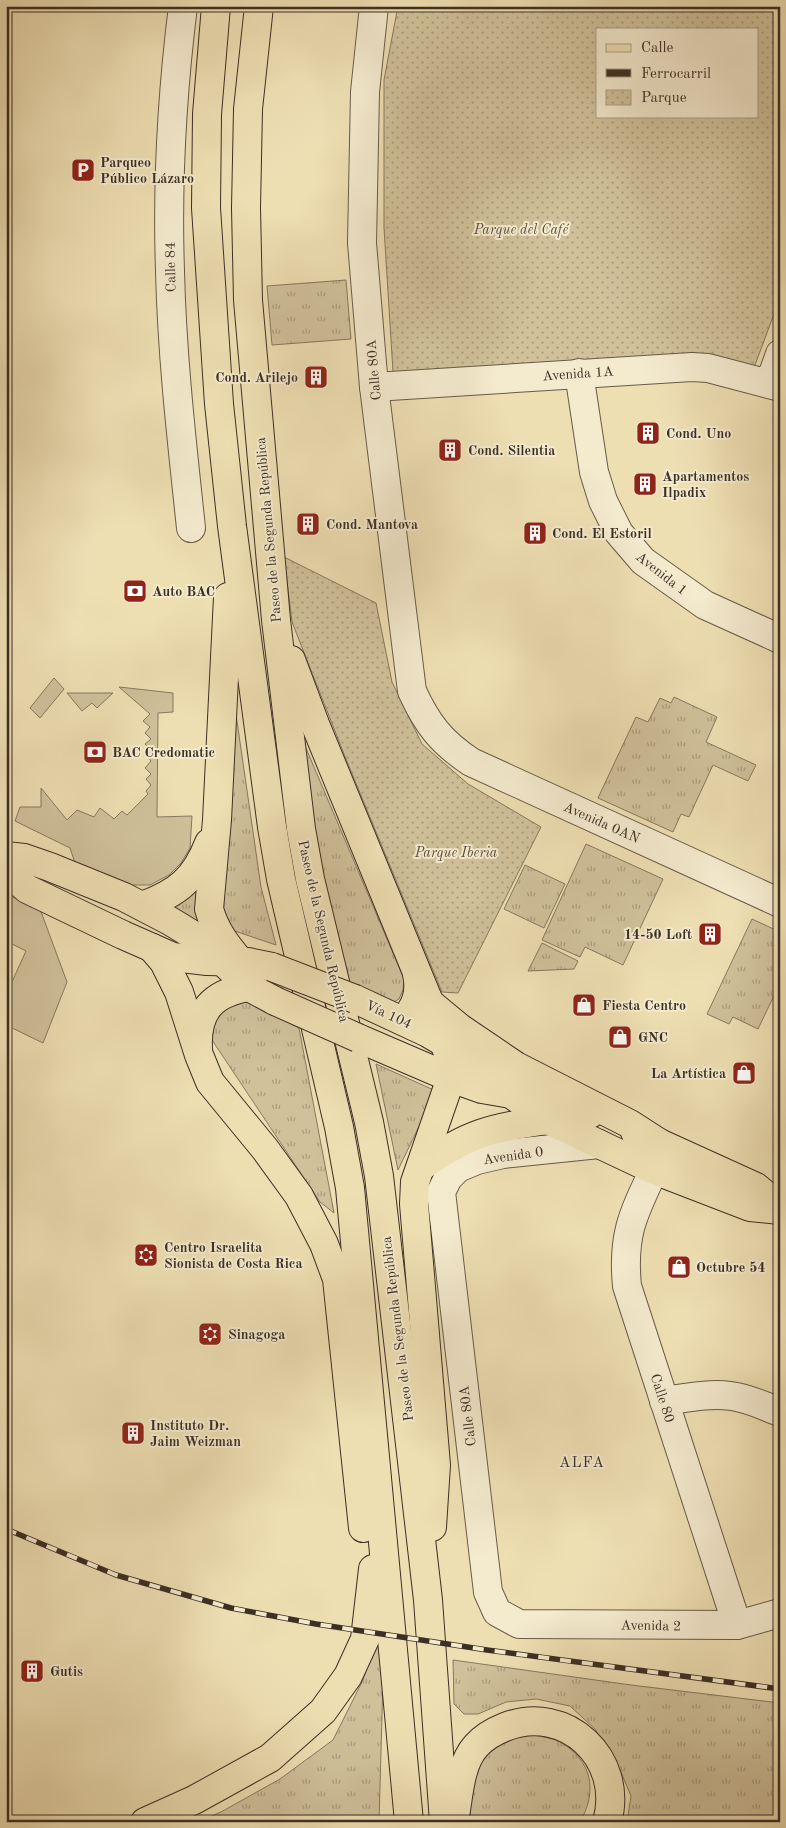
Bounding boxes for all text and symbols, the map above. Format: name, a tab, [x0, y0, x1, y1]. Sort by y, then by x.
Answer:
legend	[596, 28, 758, 118]
text: Calle	[641, 41, 674, 56]
text: Ferrocarril	[641, 67, 711, 82]
text: Parque	[641, 91, 687, 106]
place label: Parqueo Público Lázaro	[100, 156, 194, 186]
parking icon: Parqueo Público Lázaro	[70, 157, 96, 183]
park label: Parque del Café	[473, 223, 570, 238]
street label: Calle 84	[164, 242, 178, 292]
street label: Calle 80A	[364, 339, 384, 401]
building icon: Cond. Arilejo	[303, 364, 329, 390]
street label: Avenida 1A	[542, 365, 614, 383]
place label: Cond. Arilejo	[215, 371, 298, 385]
building icon: Cond. Uno	[635, 420, 661, 446]
place label: Cond. Uno	[666, 427, 731, 441]
street label: Paseo de la Segunda República	[254, 436, 284, 623]
building icon: Cond. Silentia	[437, 437, 463, 463]
place label: Cond. Silentia	[468, 444, 555, 458]
place label: Apartamentos Ilpadix	[662, 470, 749, 500]
building icon: Apartamentos Ilpadix	[632, 471, 658, 497]
building icon: Cond. Mantova	[295, 511, 321, 537]
place label: Cond. Mantova	[326, 518, 418, 532]
building icon: Cond. El Estoril	[522, 520, 548, 546]
place label: Cond. El Estoril	[552, 527, 652, 541]
street label: Avenida 1	[633, 550, 690, 598]
bank icon: Auto BAC	[122, 578, 148, 604]
place label: Auto BAC	[152, 585, 215, 599]
bank icon: BAC Credomatic	[82, 739, 108, 765]
place label: BAC Credomatic	[112, 746, 215, 760]
street label: Avenida 0AN	[561, 800, 642, 846]
street label: Paseo de la Segunda República	[295, 839, 351, 1024]
park label: Parque Iberia	[414, 846, 498, 861]
building icon: 14-50 Loft	[697, 921, 723, 947]
place label: 14-50 Loft	[624, 928, 692, 942]
shop icon: Fiesta Centro	[571, 992, 597, 1018]
street label: Vía 104	[363, 998, 414, 1032]
place label: Fiesta Centro	[602, 999, 686, 1013]
shop icon: GNC	[607, 1024, 633, 1050]
place label: GNC	[638, 1031, 668, 1045]
shop icon: La Artística	[731, 1060, 757, 1086]
place label: La Artística	[651, 1067, 726, 1081]
street label: Avenida 0	[482, 1145, 544, 1167]
street label: Paseo de la Segunda República	[380, 1236, 416, 1422]
place label: Centro Israelita Sionista de Costa Rica	[164, 1241, 303, 1271]
synagogue icon: Centro Israelita Sionista de Costa Rica	[133, 1242, 159, 1268]
shop icon: Octubre 54	[666, 1254, 692, 1280]
place label: Octubre 54	[696, 1261, 766, 1275]
synagogue icon: Sinagoga	[197, 1321, 223, 1347]
place label: Sinagoga	[228, 1328, 285, 1342]
street label: Calle 80	[648, 1372, 677, 1424]
street label: Calle 80A	[457, 1384, 479, 1447]
place label: Instituto Dr. Jaim Weizman	[150, 1419, 241, 1449]
building icon: Instituto Dr. Jaim Weizman	[120, 1420, 146, 1446]
district label: ALFA	[559, 1456, 605, 1471]
street label: Avenida 2	[621, 1618, 681, 1634]
building icon: Gutis	[19, 1658, 45, 1684]
place label: Gutis	[50, 1665, 83, 1679]

